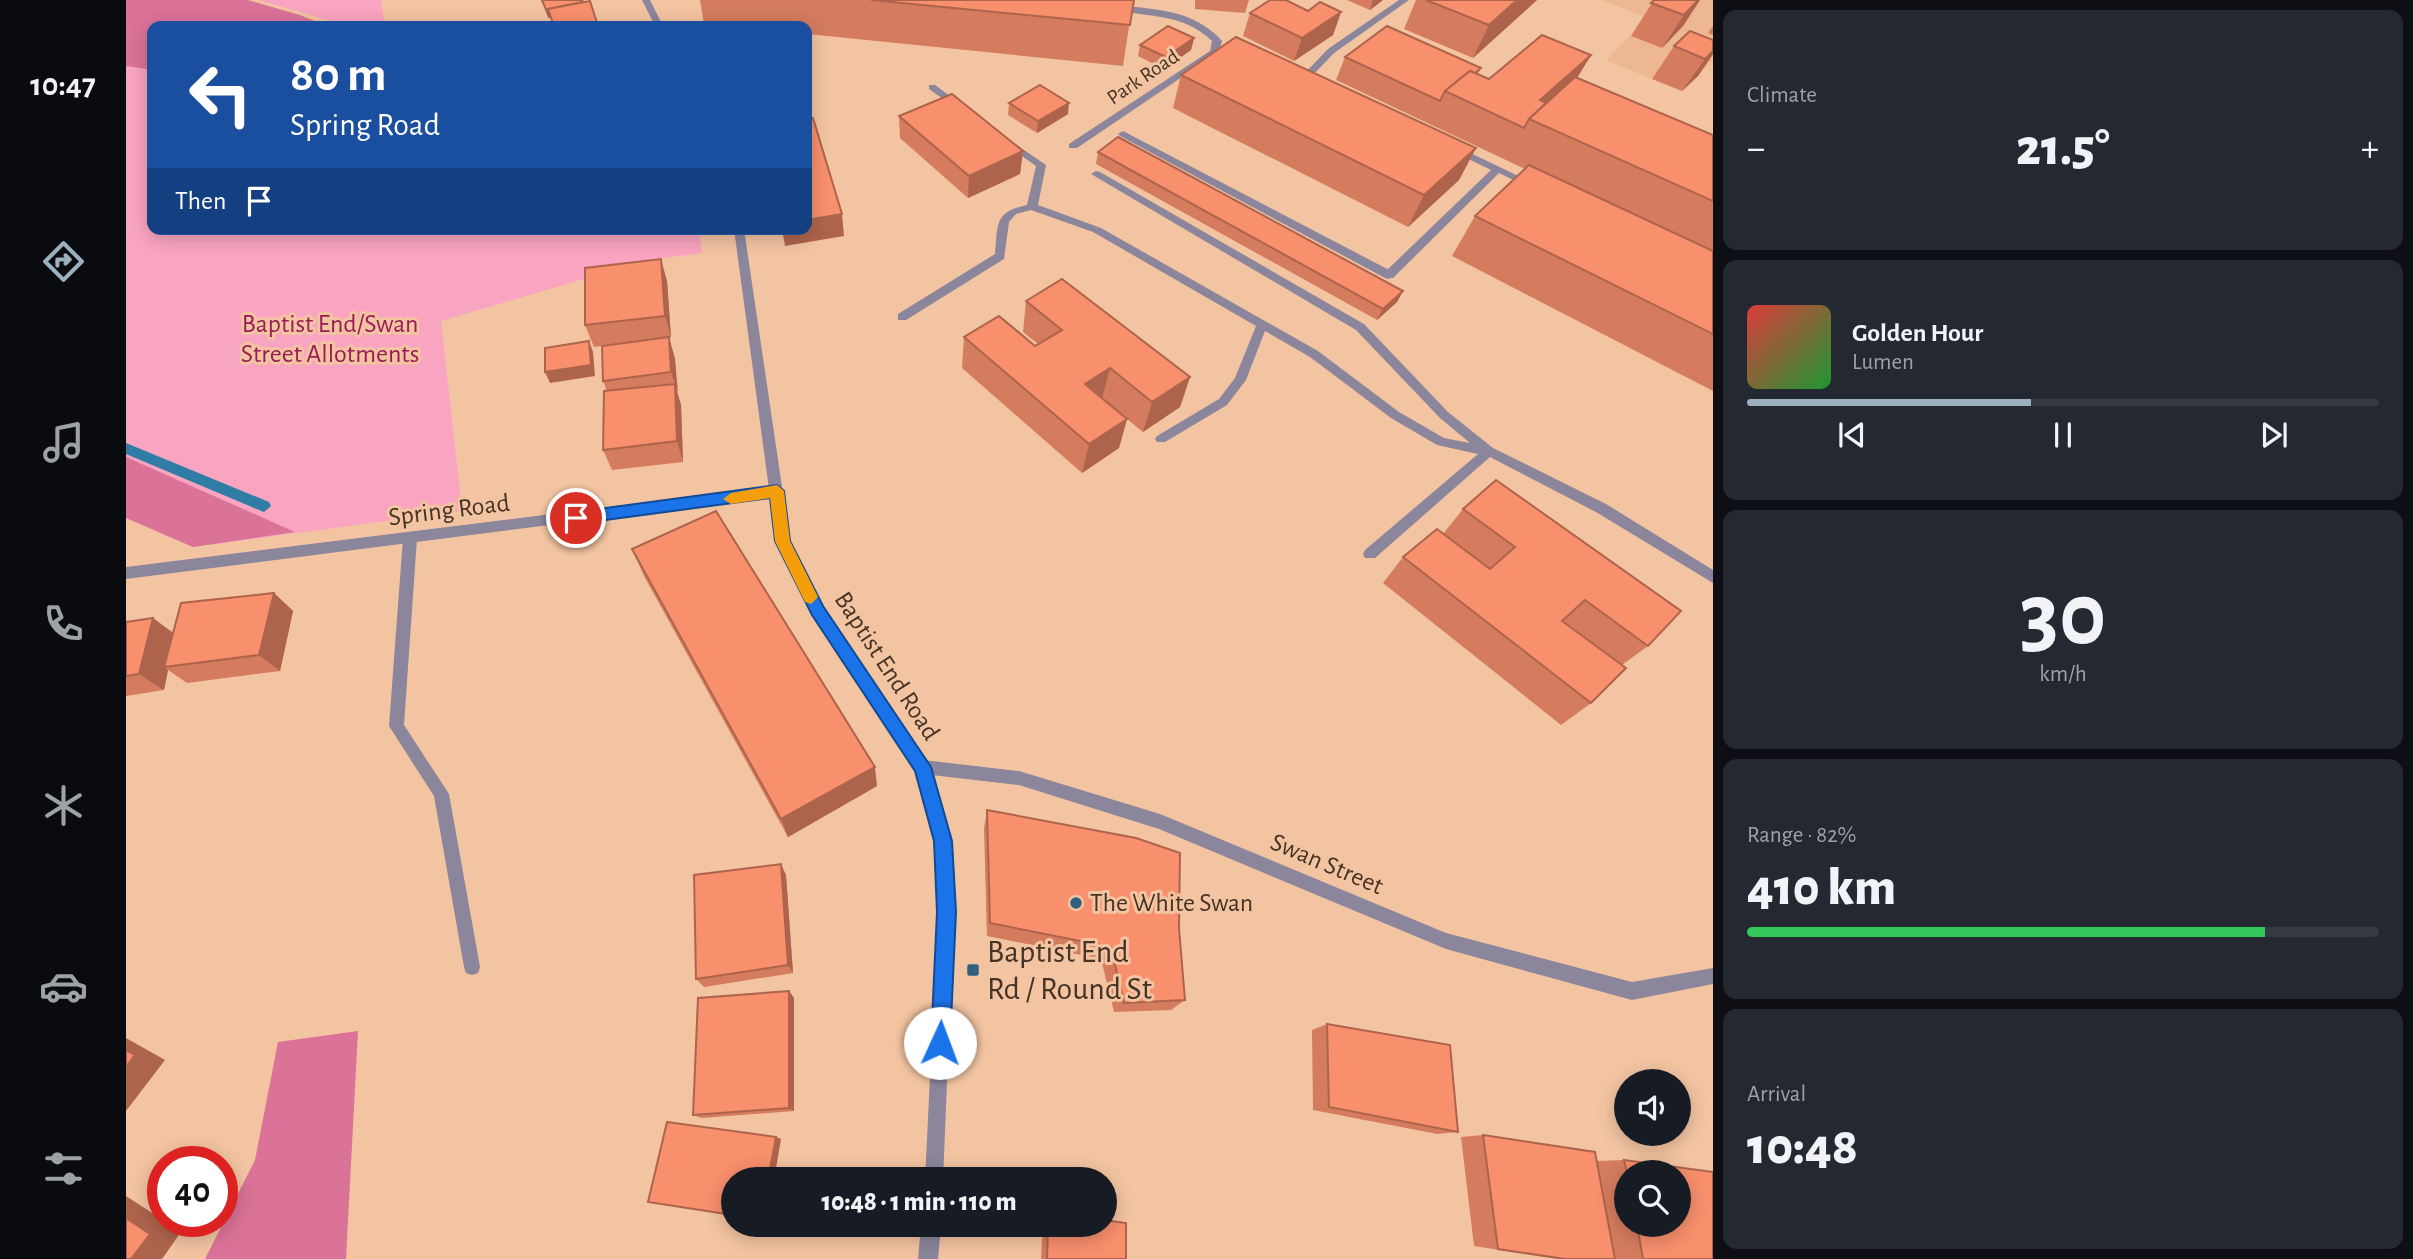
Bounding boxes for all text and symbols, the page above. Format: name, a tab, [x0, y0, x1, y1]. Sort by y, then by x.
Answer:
street label: Park Road	[1103, 45, 1183, 108]
icon: left	[175, 49, 266, 140]
text: 80 m	[290, 51, 387, 100]
text: 10:47	[30, 69, 96, 101]
text: Climate	[1747, 84, 1817, 107]
text: Spring Road	[290, 109, 440, 141]
text: 21.5°	[2016, 122, 2110, 174]
text: −	[1747, 130, 1765, 168]
text: +	[2361, 130, 2379, 168]
icon: arrive	[240, 182, 278, 220]
text: Then	[175, 188, 226, 214]
icon: directions	[39, 237, 88, 286]
park label: Baptist End/Swan Street Allotments	[241, 311, 419, 367]
text: Golden Hour	[1852, 320, 1983, 346]
text: Lumen	[1852, 351, 1914, 374]
icon: previous	[1833, 416, 1871, 454]
icon: pause	[2044, 416, 2082, 454]
icon: next	[2255, 416, 2293, 454]
icon: music	[39, 418, 88, 467]
pin	[546, 488, 606, 548]
street label: Spring Road	[387, 490, 511, 530]
icon: arrive	[557, 499, 595, 537]
text: 30	[2020, 570, 2106, 661]
street label: Baptist End Road	[829, 587, 945, 745]
icon: phone	[39, 599, 88, 648]
text: km/h	[2039, 663, 2087, 686]
icon: climate	[39, 781, 88, 830]
text: Range · 82%	[1747, 824, 1857, 847]
street label: Swan Street	[1267, 829, 1387, 899]
text: 410 km	[1747, 862, 1896, 914]
place label: The White Swan	[1090, 890, 1253, 916]
marker: The White Swan	[1068, 895, 1084, 911]
place label: Baptist End Rd / Round St	[987, 936, 1152, 1005]
icon: car	[39, 962, 88, 1011]
marker: Baptist End Rd / Round St	[965, 962, 981, 978]
position arrow	[903, 1006, 977, 1080]
map controls	[1614, 1069, 1691, 1237]
button: sound	[1614, 1069, 1691, 1146]
text: Arrival	[1747, 1083, 1806, 1106]
text: 10:48	[1747, 1121, 1858, 1173]
icon: filters	[39, 1144, 88, 1193]
speed limit sign: 40	[147, 1146, 238, 1237]
button: search	[1614, 1160, 1691, 1237]
text: 10:48 · 1 min · 110 m	[821, 1189, 1017, 1215]

